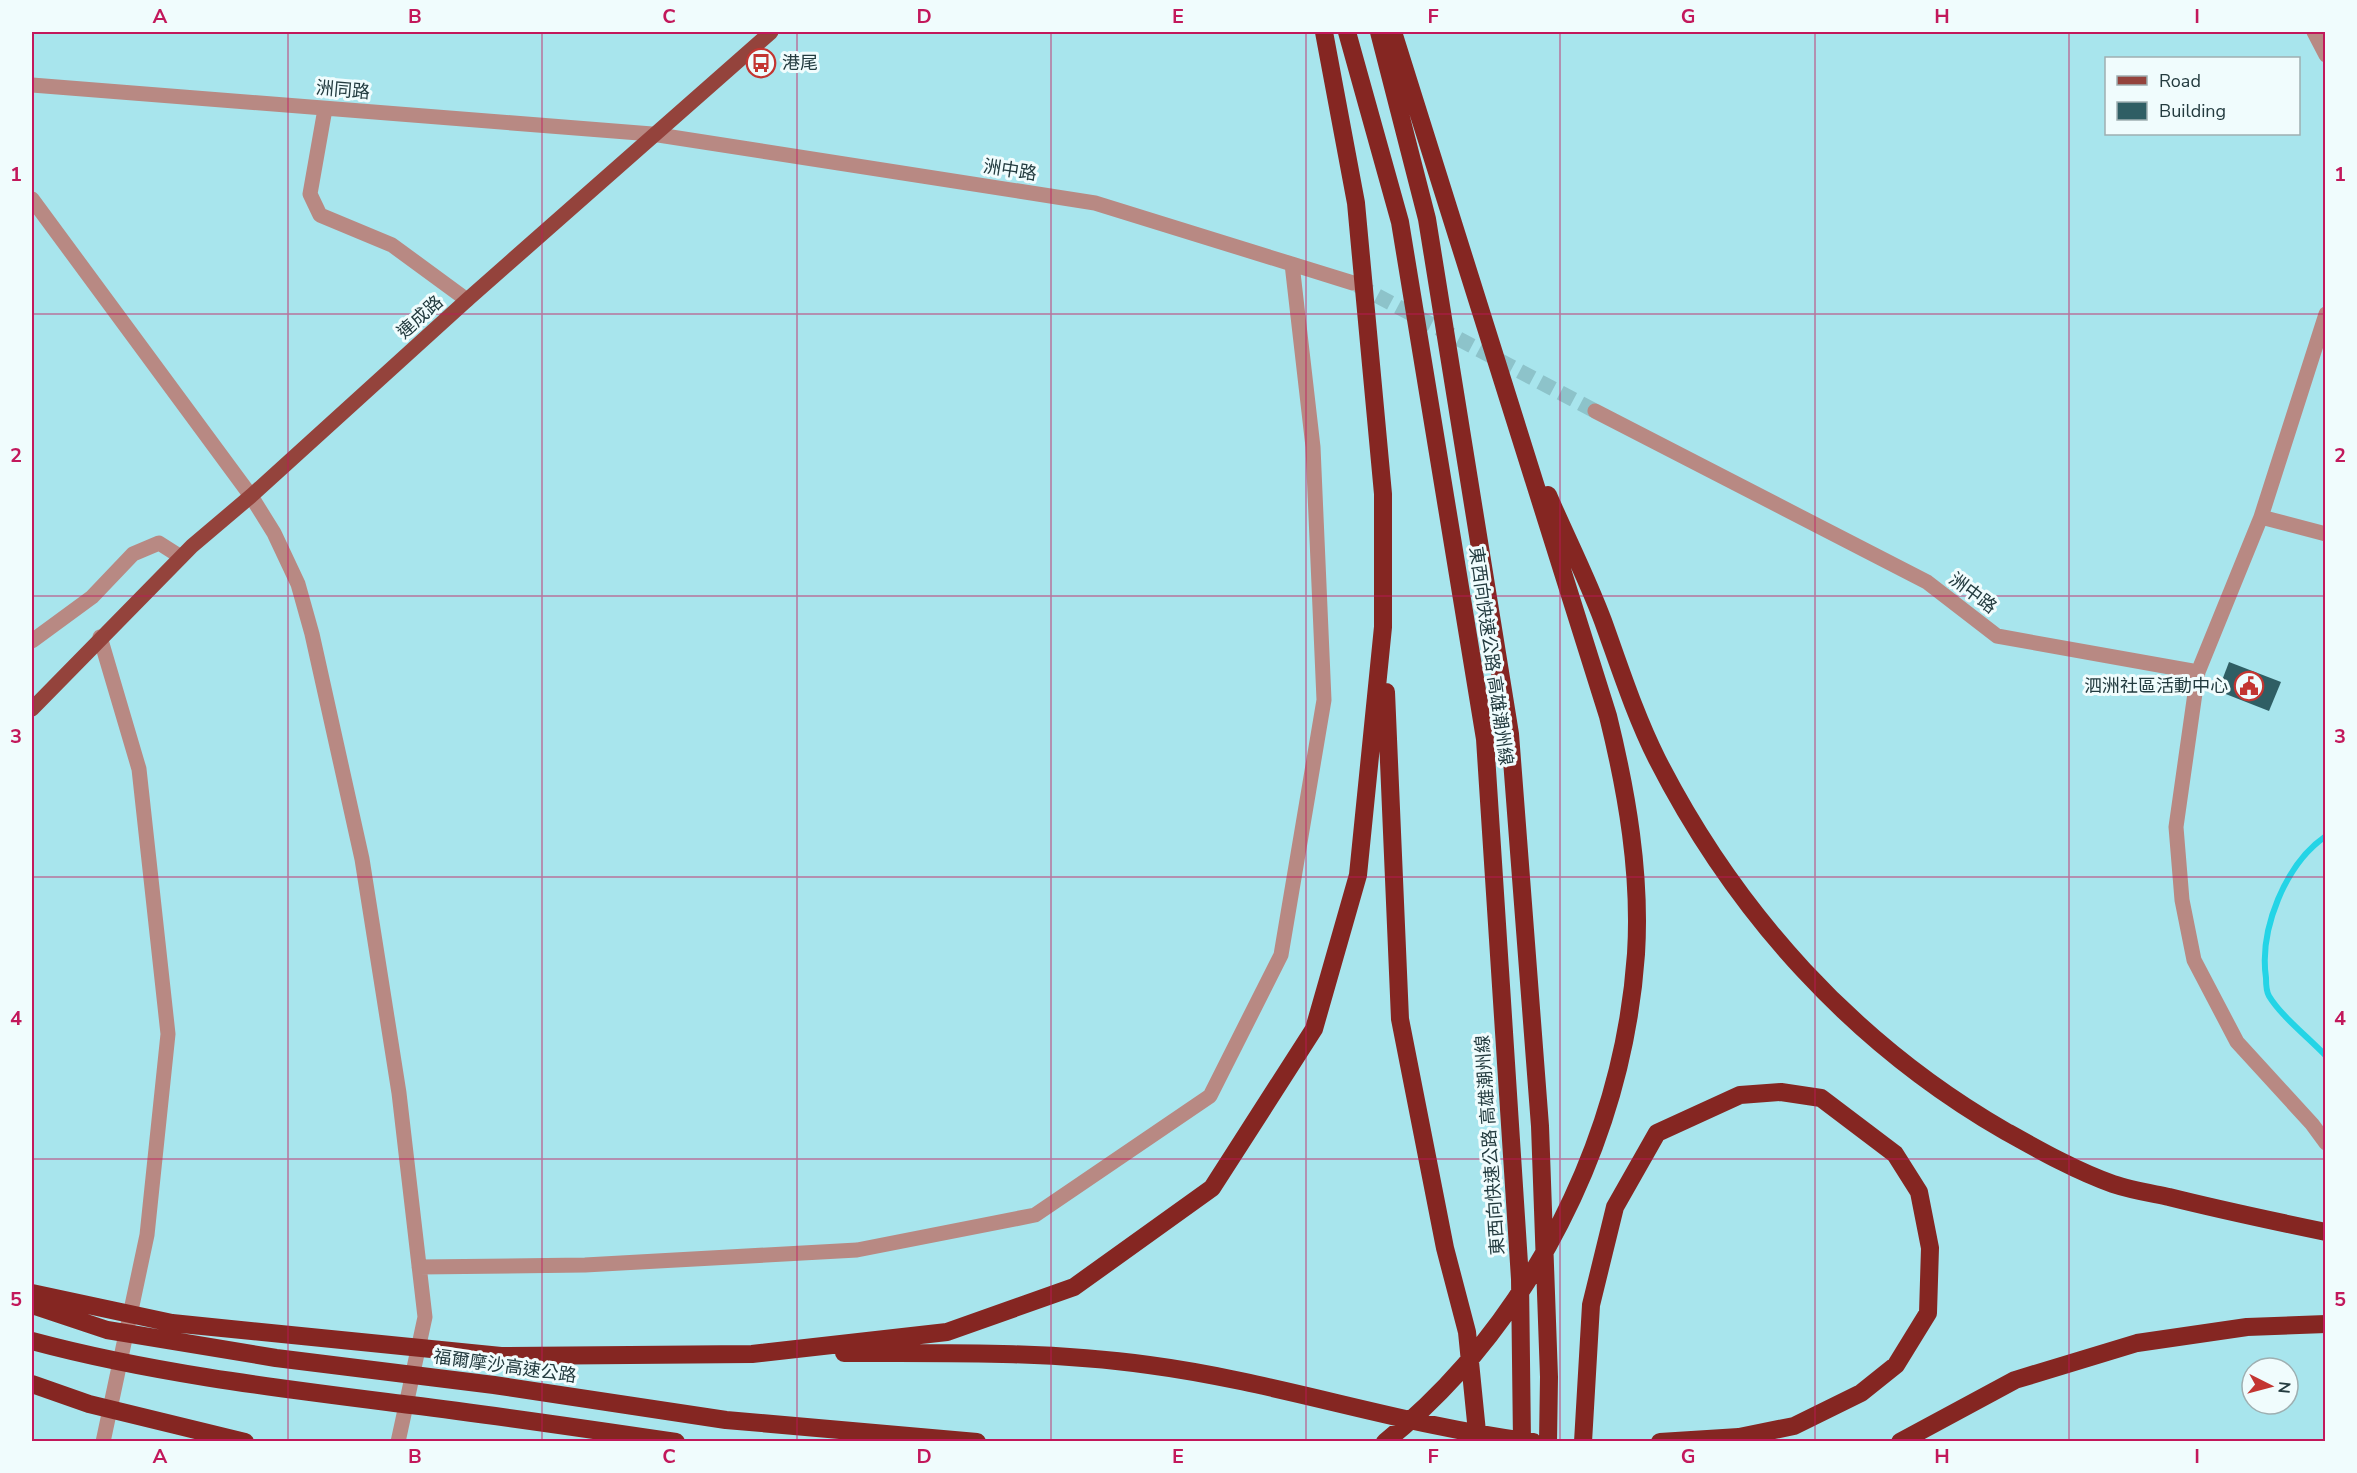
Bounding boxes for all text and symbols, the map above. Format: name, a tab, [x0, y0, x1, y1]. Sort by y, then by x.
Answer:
text: A	[153, 3, 168, 30]
text: B	[408, 3, 422, 30]
text: C	[662, 3, 676, 30]
text: D	[916, 3, 932, 30]
text: E	[1172, 3, 1184, 30]
text: F	[1427, 3, 1439, 30]
text: G	[1681, 3, 1695, 30]
text: H	[1934, 3, 1950, 30]
text: I	[2194, 3, 2200, 30]
bus stop icon: 港尾	[745, 47, 777, 79]
place label: 港尾	[782, 51, 818, 75]
legend	[2105, 57, 2300, 135]
text: Road	[2159, 69, 2201, 93]
street label: 洲同路	[315, 76, 371, 104]
text: Building	[2159, 99, 2226, 123]
street label: 洲中路	[981, 154, 1039, 186]
text: 1	[10, 161, 22, 188]
text: 1	[2334, 161, 2346, 188]
street label: 連成路	[392, 290, 448, 344]
text: 2	[10, 442, 22, 469]
text: 2	[2334, 442, 2346, 469]
street label: 東西向快速公路 高雄潮州線	[1464, 545, 1518, 767]
street label: 洲中路	[1944, 567, 2002, 619]
public building icon: 泗洲社區活動中心	[2233, 670, 2265, 702]
place label: 泗洲社區活動中心	[2084, 674, 2228, 698]
text: 3	[10, 723, 22, 750]
text: 3	[2334, 723, 2346, 750]
text: 4	[10, 1005, 22, 1032]
text: 4	[2334, 1005, 2346, 1032]
street label: 東西向快速公路 高雄潮州線	[1470, 1034, 1510, 1256]
text: 5	[10, 1286, 22, 1313]
text: 5	[2334, 1286, 2346, 1313]
street label: 福爾摩沙高速公路	[432, 1344, 578, 1388]
north arrow	[2240, 1356, 2300, 1416]
text: N	[2272, 1380, 2295, 1395]
text: A	[153, 1443, 168, 1470]
text: B	[408, 1443, 422, 1470]
text: C	[662, 1443, 676, 1470]
text: D	[916, 1443, 932, 1470]
text: E	[1172, 1443, 1184, 1470]
text: F	[1427, 1443, 1439, 1470]
text: G	[1681, 1443, 1695, 1470]
text: H	[1934, 1443, 1950, 1470]
text: I	[2194, 1443, 2200, 1470]

